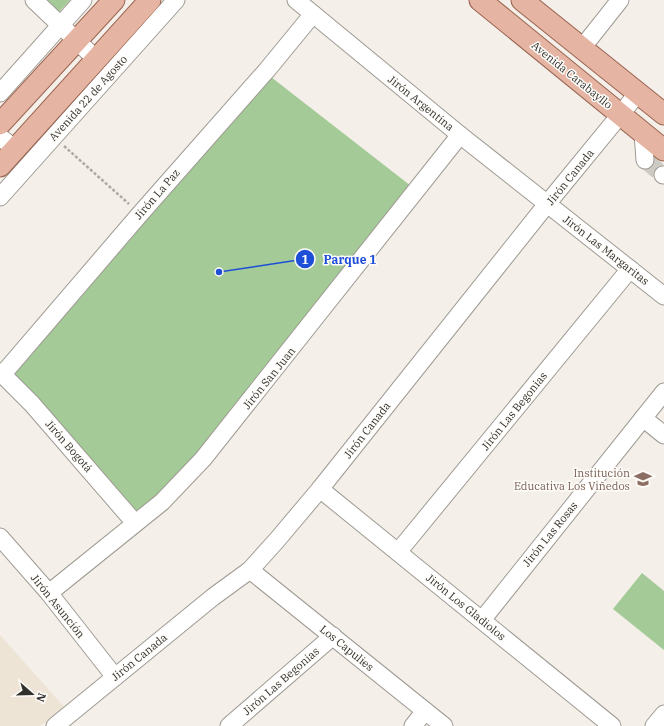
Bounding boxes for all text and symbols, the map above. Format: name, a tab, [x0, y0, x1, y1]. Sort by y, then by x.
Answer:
street label: Avenida Carabayllo	[529, 38, 615, 112]
street label: Avenida 22 de Agosto	[46, 52, 130, 144]
street label: Jirón Argentina	[385, 72, 457, 134]
street label: Jirón Canada	[543, 146, 597, 208]
street label: Jirón La Paz	[131, 165, 183, 222]
street label: Jirón Las Margaritas	[560, 212, 652, 288]
callout: Parque 1	[295, 247, 384, 271]
text: 1	[301, 252, 309, 267]
text: Parque 1	[324, 252, 376, 267]
street label: Jirón San Juan	[240, 344, 298, 412]
street label: Jirón Las Begonias	[478, 369, 550, 453]
street label: Jirón Canada	[341, 399, 393, 461]
street label: Jirón Bogotá	[42, 417, 96, 475]
place label: Institución Educativa Los Viñedos	[514, 466, 630, 493]
school or university icon: Institución Educativa Los Viñedos	[633, 469, 653, 489]
street label: Jirón Las Rosas	[519, 499, 581, 569]
street label: Jirón Asunción	[28, 571, 88, 641]
street label: Jirón Los Gladiolos	[423, 571, 509, 643]
street label: Los Capulies	[317, 622, 377, 674]
street label: Jirón Canada	[108, 630, 170, 684]
street label: Jirón Las Begonias	[240, 644, 322, 718]
north arrow	[12, 674, 52, 714]
text: N	[33, 691, 49, 704]

